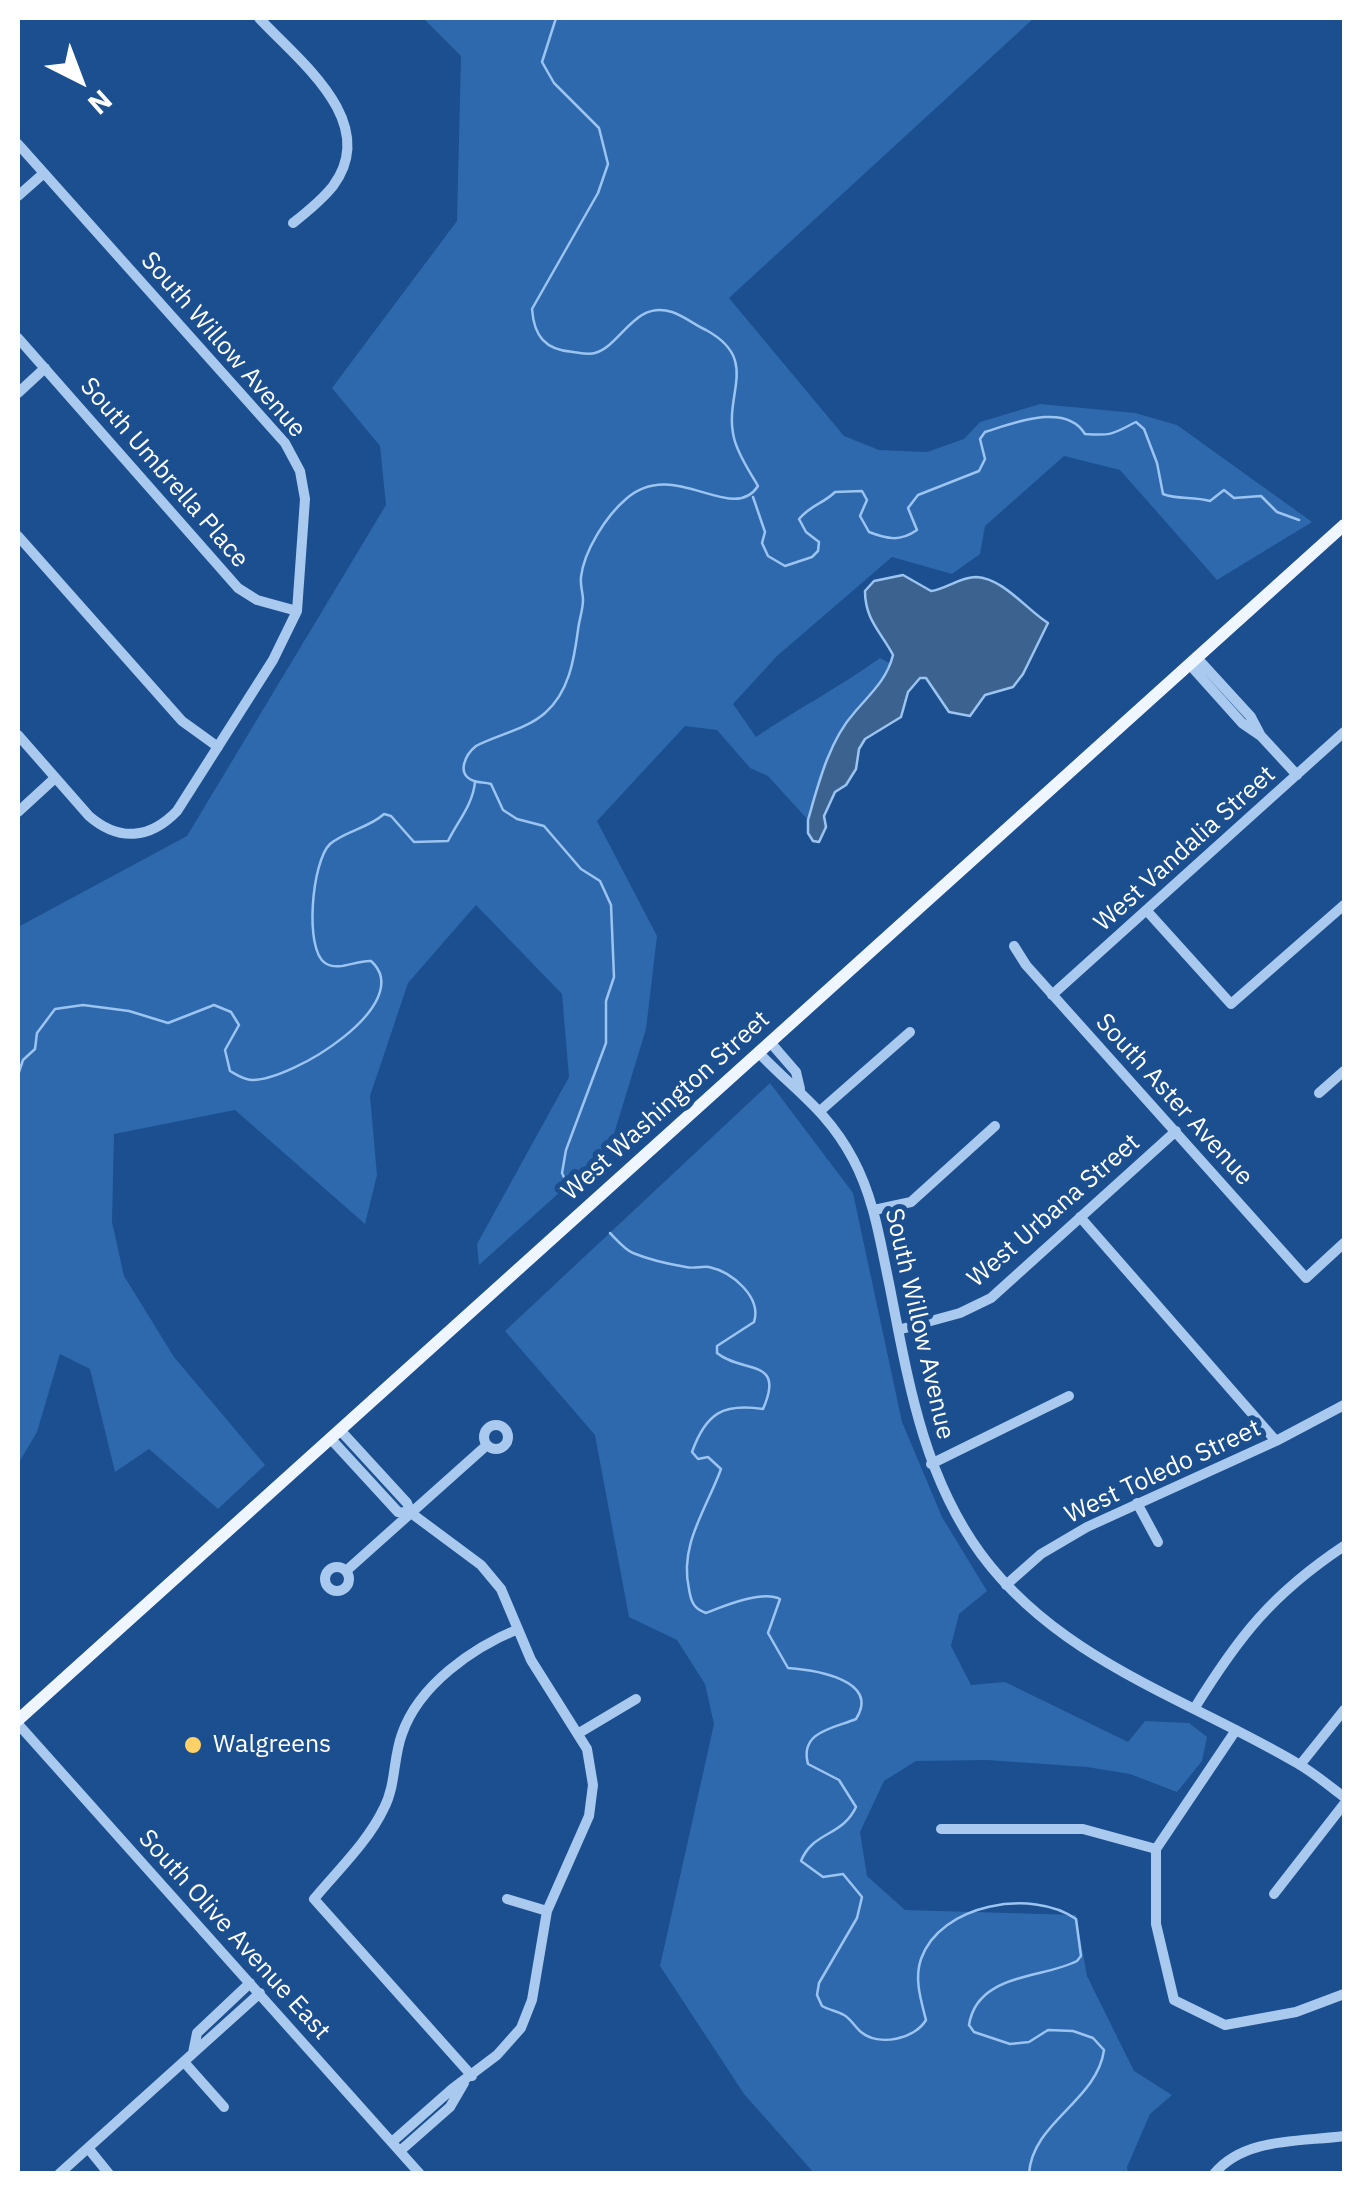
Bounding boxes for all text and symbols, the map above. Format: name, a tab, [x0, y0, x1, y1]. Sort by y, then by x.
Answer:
north arrow	[30, 30, 130, 130]
text: N	[80, 82, 120, 123]
street label: South Willow Avenue	[134, 246, 312, 444]
street label: South Umbrella Place	[73, 372, 255, 574]
street label: West Vandalia Street	[1088, 760, 1282, 938]
street label: West Washington Street	[556, 1005, 776, 1207]
street label: South Aster Avenue	[1089, 1008, 1259, 1192]
street label: West Urbana Street	[962, 1128, 1146, 1294]
street label: South Willow Avenue	[878, 1206, 960, 1442]
street label: West Toledo Street	[1060, 1414, 1266, 1530]
place label: Walgreens	[213, 1730, 331, 1760]
marker: Walgreens	[182, 1734, 204, 1756]
street label: South Olive Avenue East	[132, 1824, 336, 2046]

